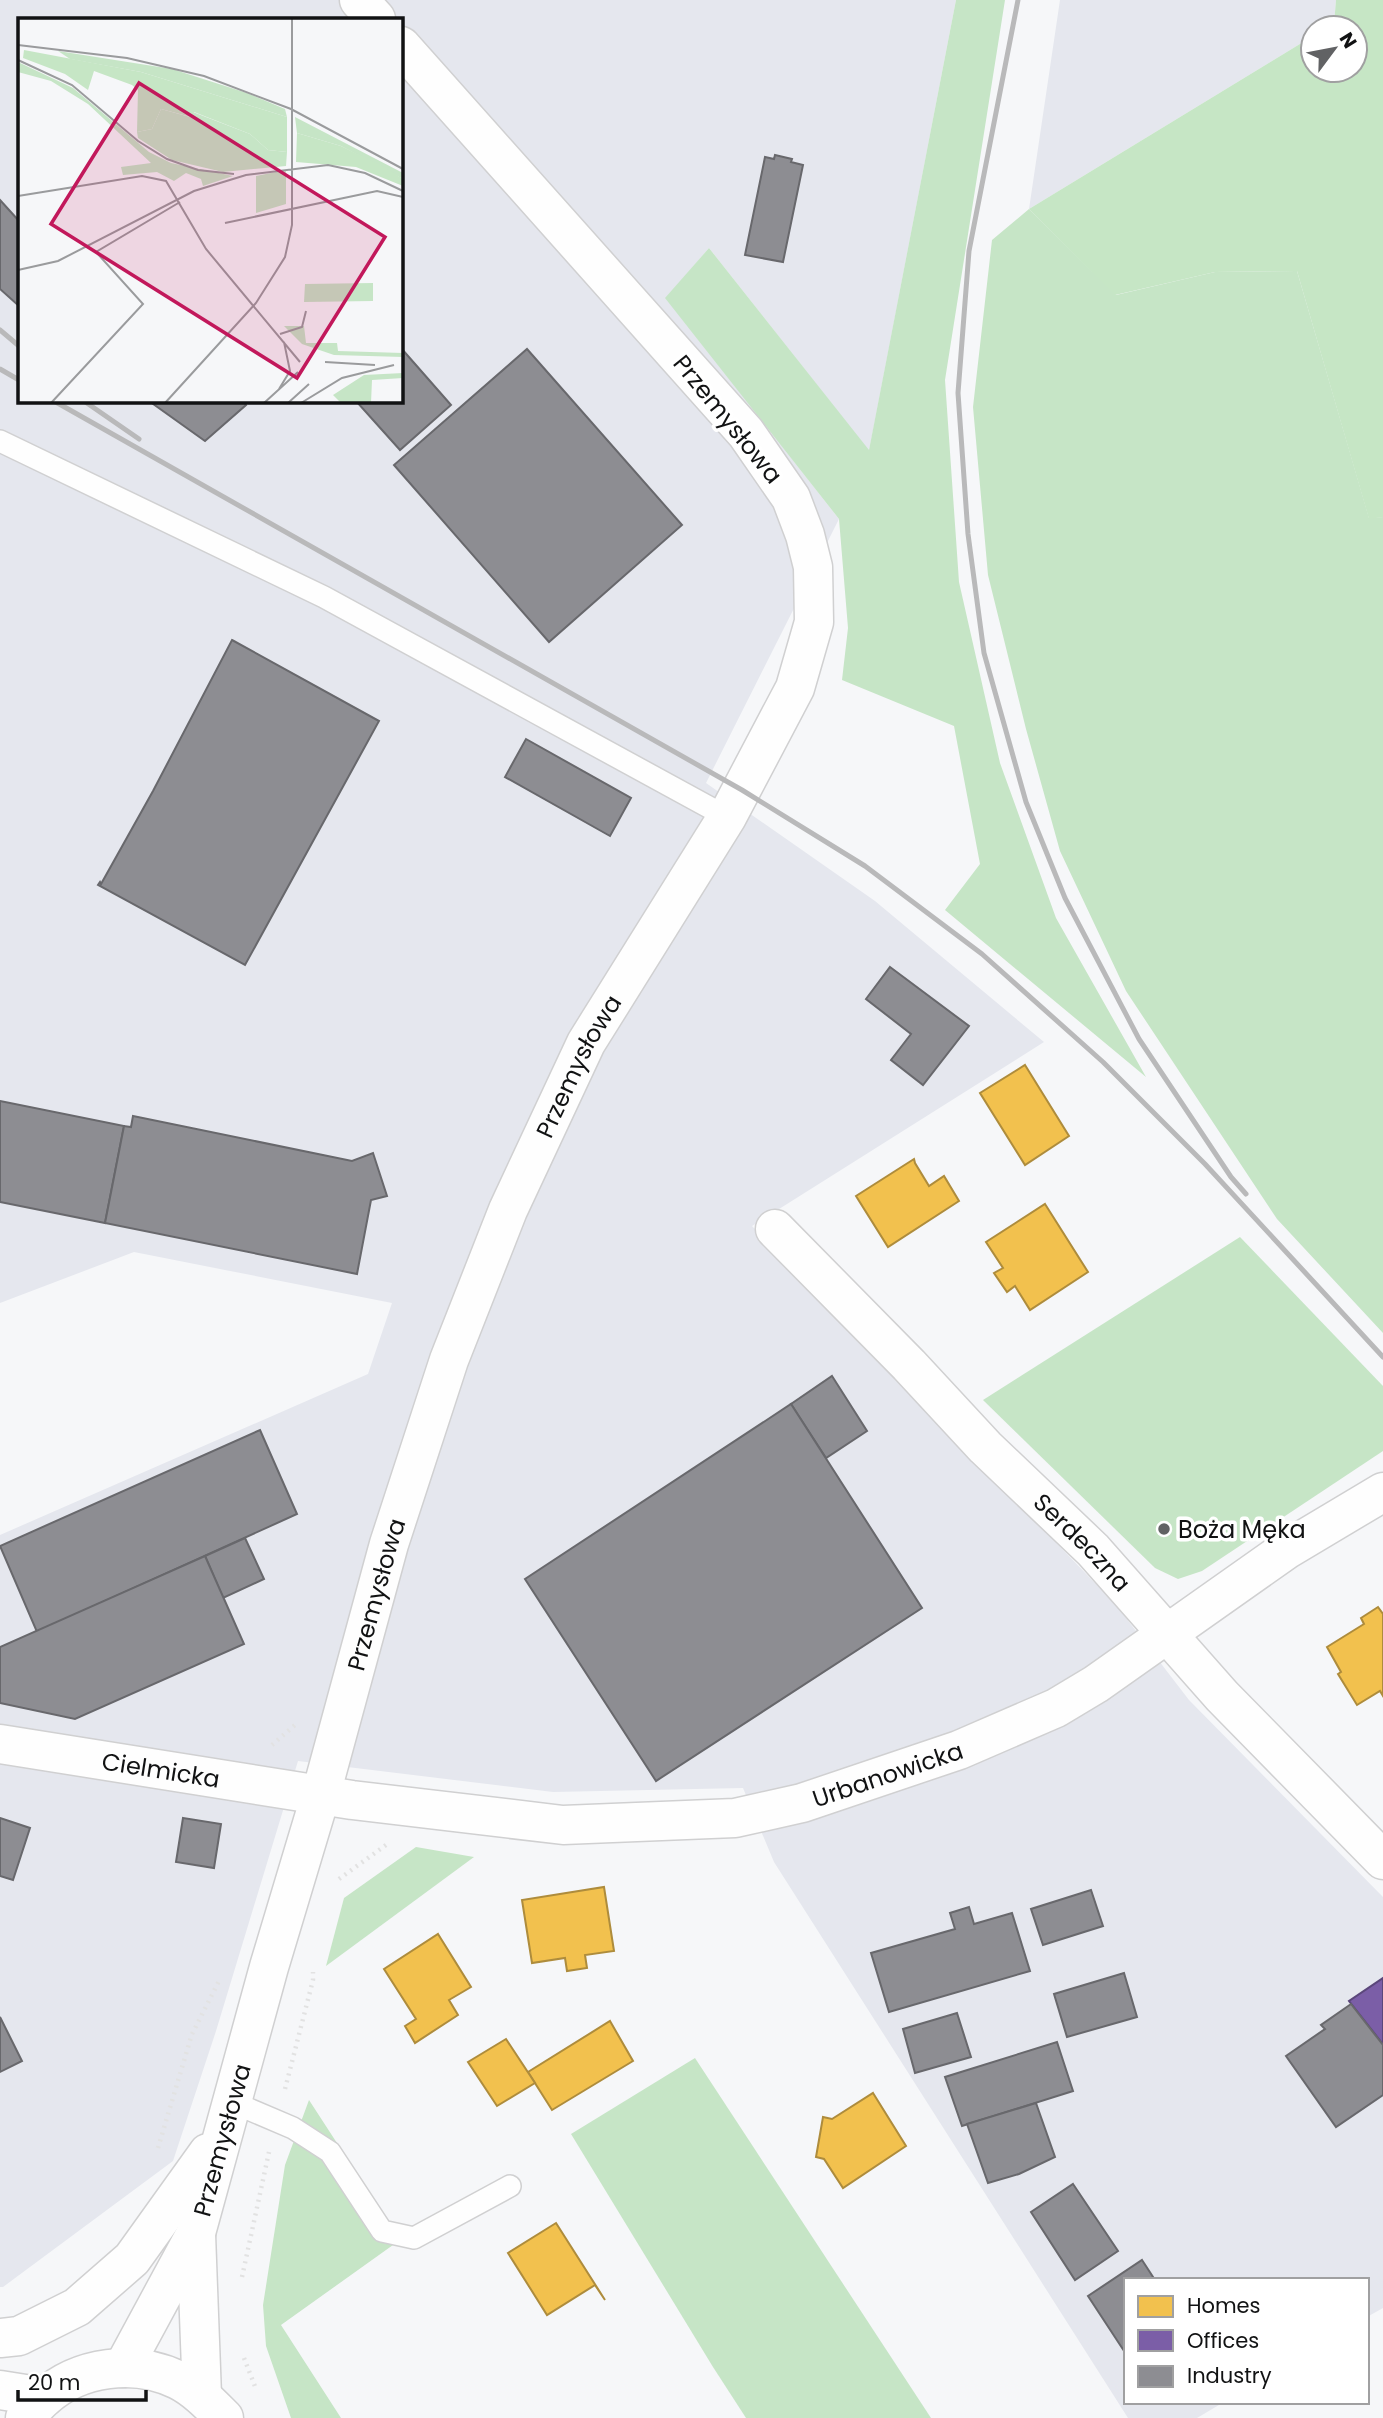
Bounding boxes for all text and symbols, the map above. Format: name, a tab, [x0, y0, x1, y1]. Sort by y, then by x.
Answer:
north arrow	[1299, 14, 1369, 84]
inset map	[18, 18, 402, 402]
text: N	[1333, 27, 1363, 53]
street label: Przemysłowa	[666, 348, 790, 490]
street label: Przemysłowa	[528, 988, 629, 1143]
street label: Serdeczna	[1027, 1486, 1139, 1598]
place label: Boża Męka	[1178, 1513, 1306, 1546]
street label: Przemysłowa	[339, 1514, 413, 1674]
marker: Boża Męka	[1156, 1521, 1172, 1537]
street label: Urbanowicka	[808, 1733, 967, 1815]
street label: Cielmicka	[100, 1744, 222, 1795]
street label: Przemysłowa	[185, 2060, 258, 2220]
legend	[1124, 2278, 1369, 2404]
text: Homes	[1187, 2291, 1261, 2320]
text: Offices	[1187, 2326, 1259, 2355]
scale bar	[18, 2358, 145, 2402]
text: Industry	[1187, 2361, 1272, 2390]
text: 20 m	[28, 2368, 81, 2397]

